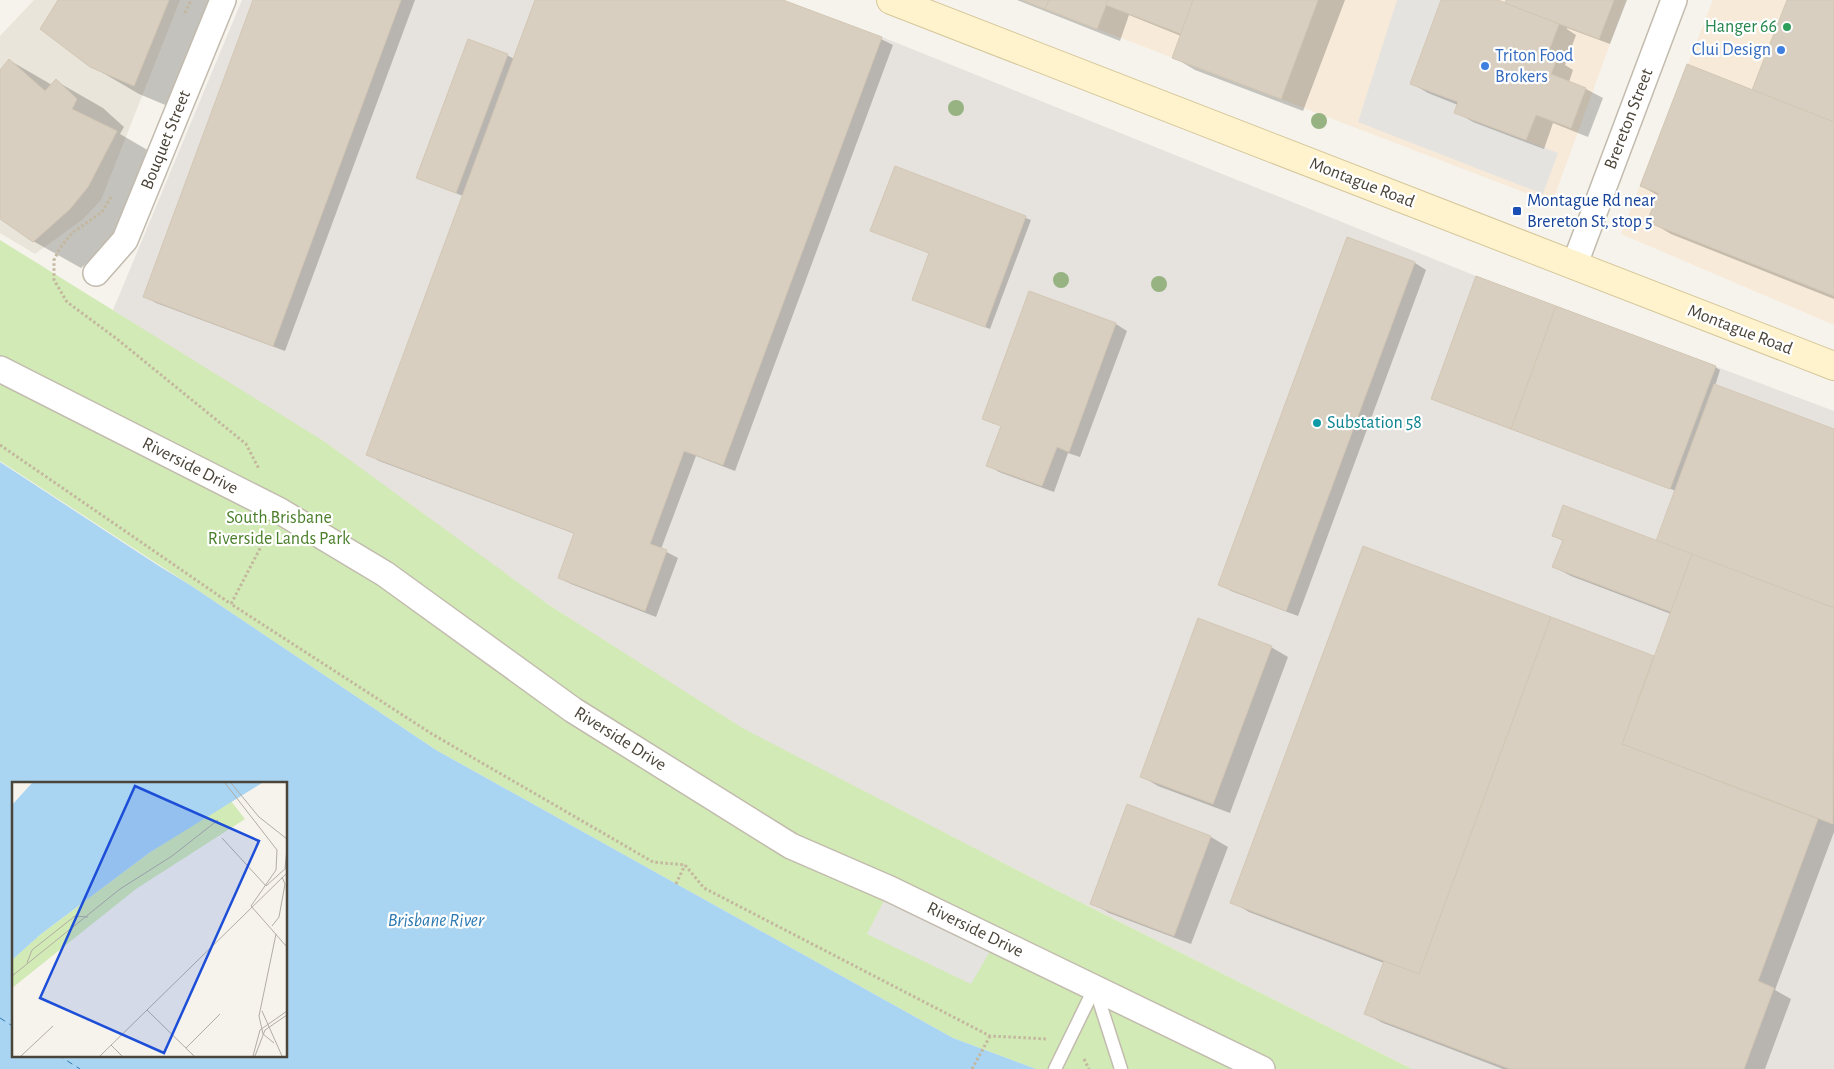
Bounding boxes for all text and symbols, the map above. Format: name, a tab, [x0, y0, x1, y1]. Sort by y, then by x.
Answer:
place label: Hanger 66	[1705, 18, 1777, 36]
marker: Hanger 66	[1781, 21, 1793, 33]
place label: Clui Design	[1692, 41, 1771, 59]
marker: Clui Design	[1775, 44, 1787, 56]
place label: Triton Food Brokers	[1495, 47, 1573, 86]
marker: Triton Food Brokers	[1479, 60, 1491, 72]
street label: Brereton Street	[1602, 66, 1657, 172]
street label: Bouquet Street	[138, 88, 194, 192]
street label: Montague Road	[1307, 155, 1417, 211]
place label: Montague Rd near Brereton St, stop 5	[1527, 192, 1655, 231]
marker: Montague Rd near Brereton St, stop 5	[1511, 205, 1523, 217]
street label: Montague Road	[1685, 302, 1795, 358]
place label: Substation 58	[1327, 414, 1422, 432]
marker: Substation 58	[1311, 417, 1323, 429]
street label: Riverside Drive	[139, 434, 241, 498]
park label: South Brisbane Riverside Lands Park	[208, 509, 351, 548]
street label: Riverside Drive	[571, 704, 669, 774]
inset map	[12, 782, 288, 1056]
street label: Riverside Drive	[924, 899, 1026, 961]
water label: Brisbane River	[388, 911, 485, 930]

